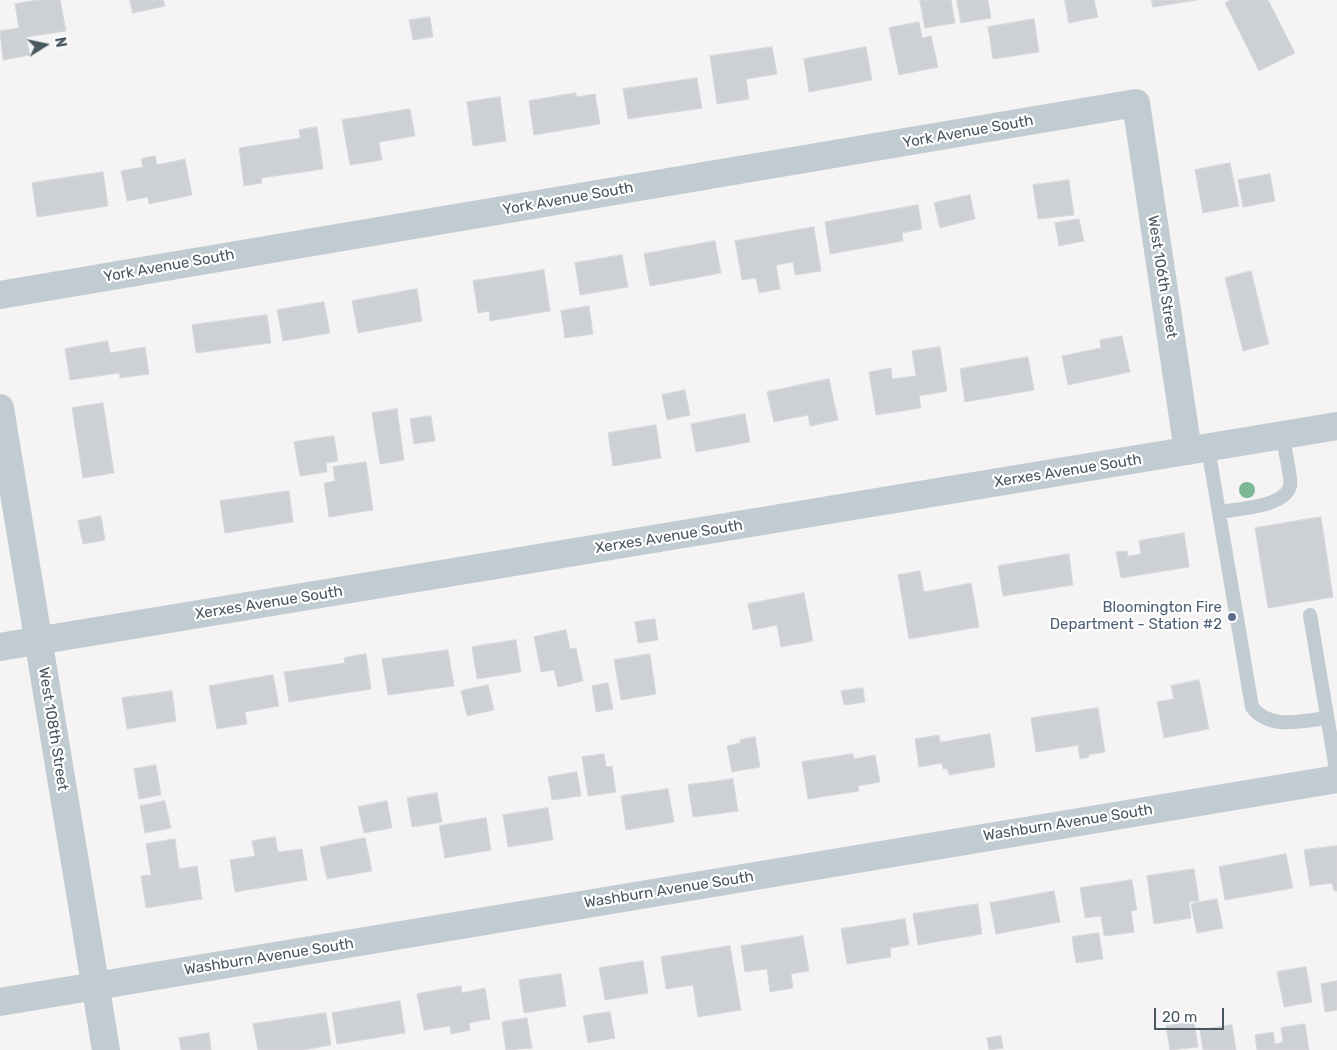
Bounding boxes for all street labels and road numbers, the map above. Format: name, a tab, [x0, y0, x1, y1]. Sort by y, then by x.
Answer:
street label: York Avenue South	[901, 112, 1035, 152]
street label: York Avenue South	[501, 179, 635, 219]
street label: West 106th Street	[1143, 214, 1181, 340]
street label: York Avenue South	[102, 246, 236, 286]
street label: Xerxes Avenue South	[993, 450, 1143, 492]
street label: Xerxes Avenue South	[594, 516, 744, 558]
street label: Xerxes Avenue South	[194, 582, 344, 624]
street label: West 108th Street	[34, 666, 72, 792]
street label: Washburn Avenue South	[982, 801, 1154, 845]
street label: Washburn Avenue South	[583, 868, 755, 912]
street label: Washburn Avenue South	[183, 935, 355, 979]

